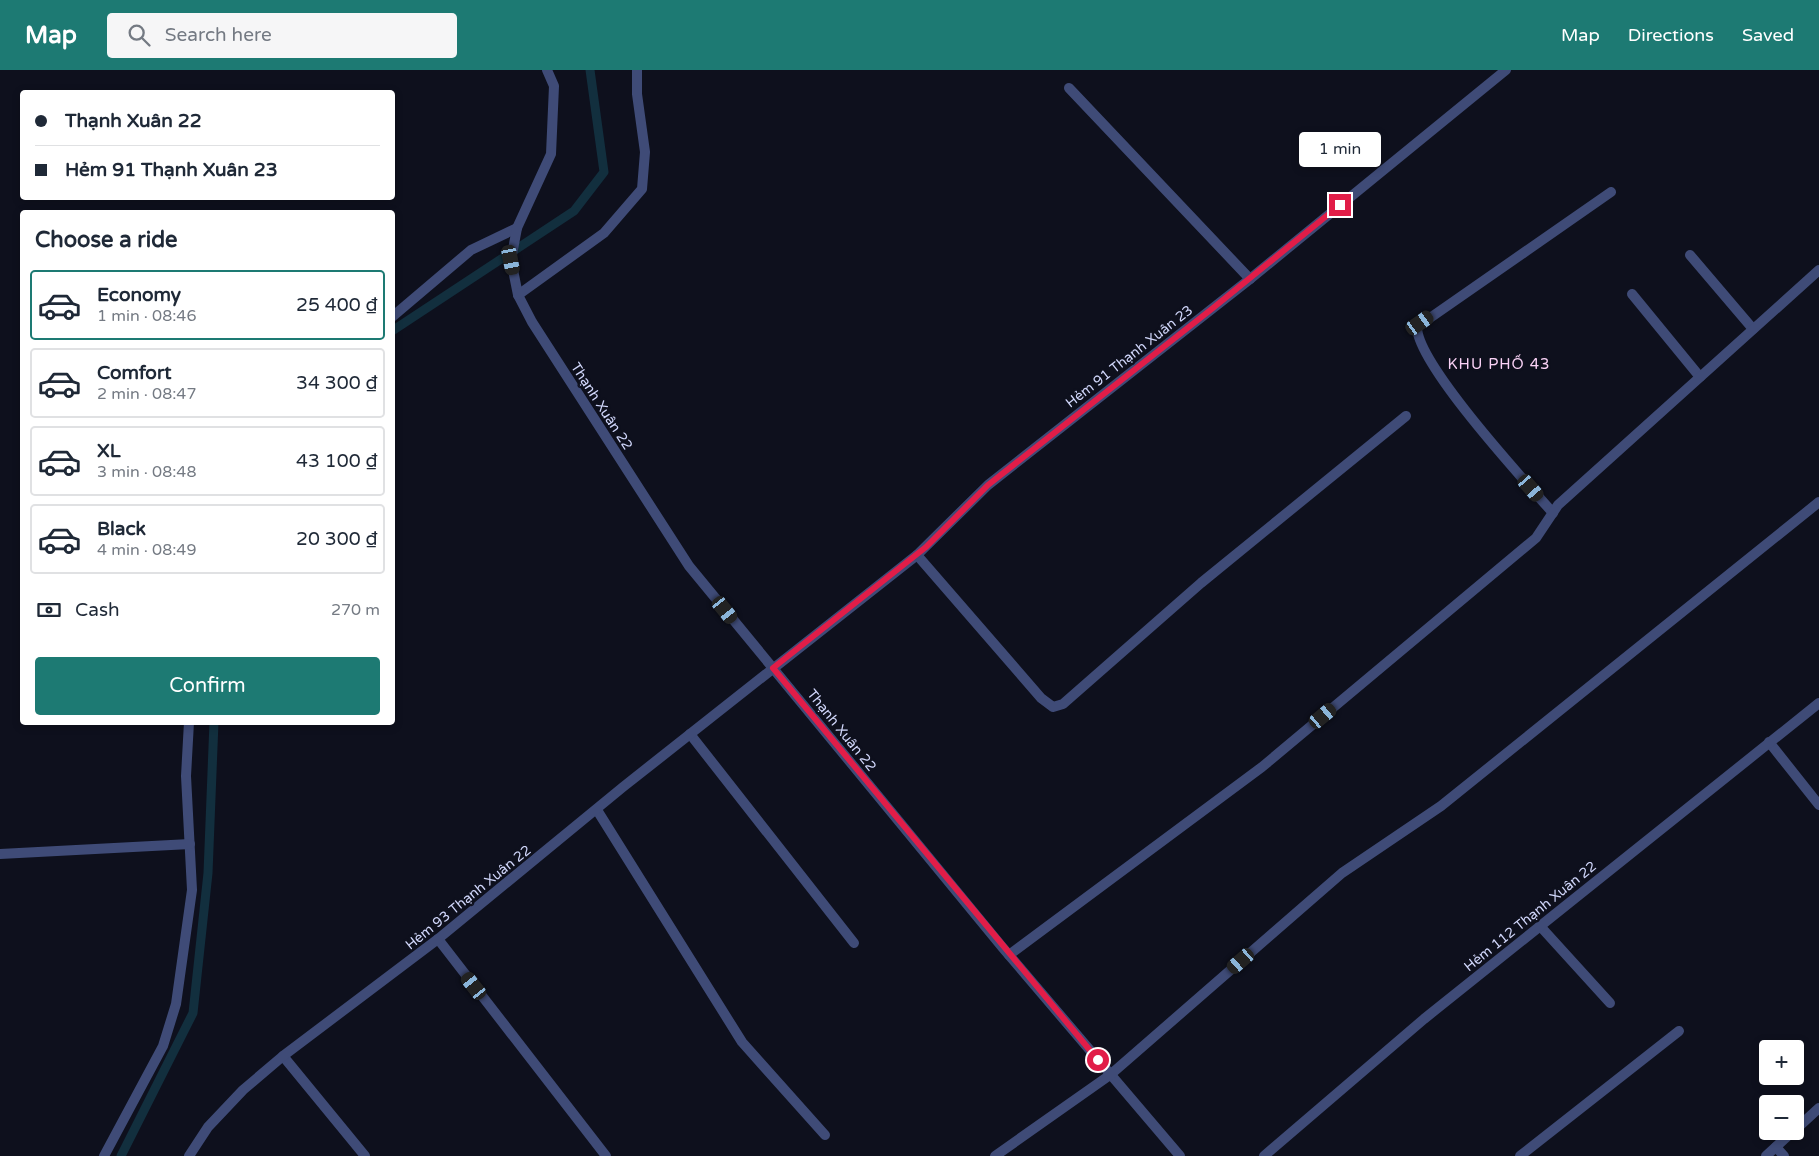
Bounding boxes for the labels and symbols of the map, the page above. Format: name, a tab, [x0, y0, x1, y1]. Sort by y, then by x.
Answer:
callout: 1 min	[1299, 132, 1381, 168]
route end	[1329, 194, 1351, 216]
car	[500, 244, 521, 276]
street label: Hẻm 91 Thạnh Xuân 23	[1062, 301, 1196, 411]
car	[1403, 308, 1436, 338]
district label: KHU PHỐ 43	[1448, 354, 1550, 373]
street label: Thạnh Xuân 22	[567, 359, 636, 453]
car	[1515, 472, 1546, 504]
car	[709, 594, 740, 626]
street label: Thạnh Xuân 22	[803, 686, 880, 775]
car	[1306, 701, 1339, 731]
street label: Hẻm 93 Thạnh Xuân 22	[402, 841, 535, 953]
street label: Hẻm 112 Thạnh Xuân 22	[1461, 858, 1600, 975]
car	[1224, 945, 1257, 977]
car	[458, 970, 489, 1002]
route start	[1087, 1049, 1109, 1071]

